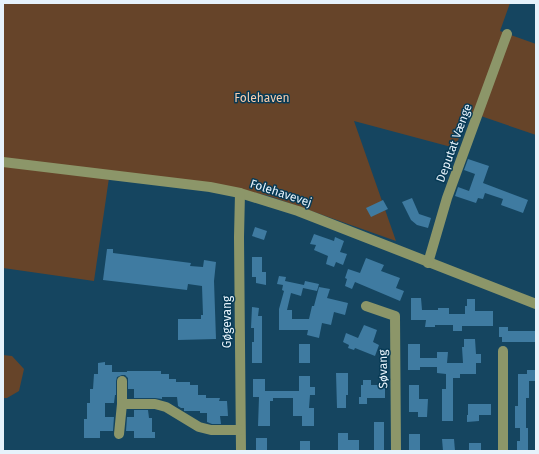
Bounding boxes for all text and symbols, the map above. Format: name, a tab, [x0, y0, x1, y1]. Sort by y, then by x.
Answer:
park label: Folehaven	[234, 91, 290, 105]
street label: Deputat Vænge	[433, 102, 475, 184]
street label: Folehavevej	[248, 176, 314, 210]
street label: Gøgevang	[220, 295, 234, 348]
street label: Søvang	[376, 349, 390, 389]

